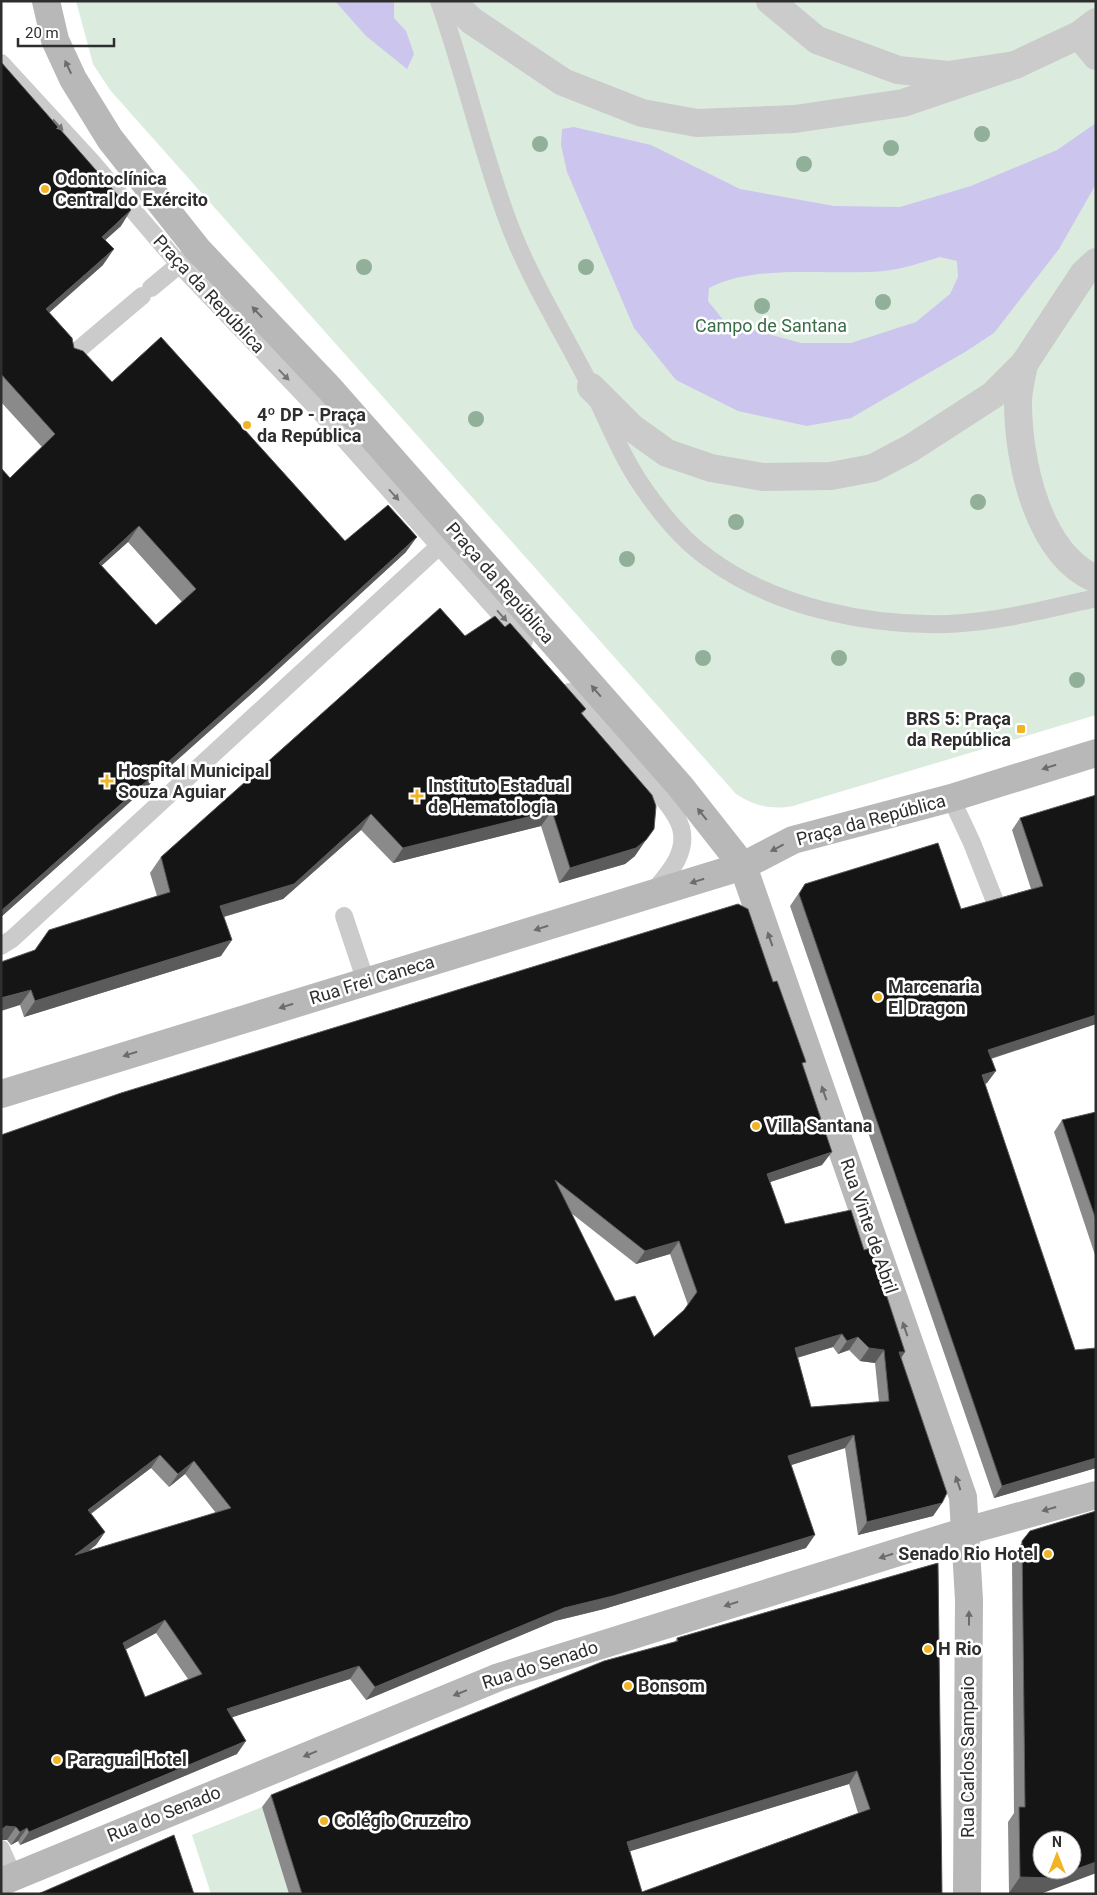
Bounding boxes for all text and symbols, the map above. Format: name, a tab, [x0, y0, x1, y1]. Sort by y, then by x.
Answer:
scale bar	[18, 15, 114, 47]
text: 20 m	[25, 24, 59, 42]
one-way arrow	[63, 60, 71, 74]
one-way arrow	[52, 119, 64, 131]
place label: Odontoclínica Central do Exército	[55, 168, 208, 210]
marker: Odontoclínica Central do Exército	[39, 183, 51, 195]
street label: Praça da República	[149, 230, 269, 357]
one-way arrow	[251, 306, 263, 318]
park label: Campo de Santana	[695, 315, 847, 336]
one-way arrow	[278, 368, 290, 380]
place label: 4º DP - Praça da República	[257, 404, 366, 446]
marker: 4º DP - Praça da República	[241, 419, 253, 431]
one-way arrow	[388, 489, 399, 502]
street label: Praça da República	[442, 518, 559, 648]
one-way arrow	[496, 610, 508, 622]
one-way arrow	[590, 686, 602, 698]
place label: BRS 5: Praça da República	[906, 708, 1011, 750]
marker: BRS 5: Praça da República	[1015, 723, 1027, 735]
place label: Hospital Municipal Souza Aguiar	[118, 760, 269, 802]
one-way arrow	[1042, 764, 1057, 772]
marker: Hospital Municipal Souza Aguiar	[100, 774, 114, 788]
place label: Instituto Estadual de Hematologia	[428, 775, 570, 817]
marker: Instituto Estadual de Hematologia	[410, 789, 424, 803]
street label: Praça da República	[794, 789, 948, 850]
one-way arrow	[697, 808, 708, 821]
one-way arrow	[770, 844, 783, 853]
one-way arrow	[689, 877, 704, 885]
one-way arrow	[534, 925, 549, 933]
one-way arrow	[766, 932, 773, 947]
street label: Rua Frei Caneca	[307, 951, 437, 1008]
place label: Marcenaria El Dragon	[888, 976, 980, 1018]
marker: Marcenaria El Dragon	[872, 991, 884, 1003]
one-way arrow	[278, 1003, 293, 1011]
one-way arrow	[123, 1051, 138, 1059]
one-way arrow	[819, 1085, 827, 1100]
place label: Villa Santana	[766, 1115, 873, 1136]
marker: Villa Santana	[750, 1120, 762, 1132]
street label: Rua Vinte de Abril	[836, 1155, 902, 1296]
one-way arrow	[901, 1321, 909, 1336]
one-way arrow	[954, 1475, 962, 1490]
one-way arrow	[1041, 1506, 1056, 1514]
place label: Senado Rio Hotel	[898, 1543, 1038, 1564]
marker: Senado Rio Hotel	[1042, 1548, 1054, 1560]
one-way arrow	[878, 1552, 893, 1560]
one-way arrow	[723, 1601, 738, 1609]
one-way arrow	[965, 1609, 973, 1625]
street label: Rua do Senado	[479, 1636, 600, 1693]
place label: H Rio	[938, 1638, 982, 1659]
marker: H Rio	[922, 1643, 934, 1655]
place label: Bonsom	[638, 1675, 705, 1696]
street label: Rua Carlos Sampaio	[957, 1676, 978, 1838]
marker: Bonsom	[622, 1680, 634, 1692]
one-way arrow	[453, 1689, 467, 1697]
place label: Paraguai Hotel	[67, 1749, 187, 1770]
one-way arrow	[303, 1751, 317, 1759]
marker: Paraguai Hotel	[51, 1754, 63, 1766]
street label: Rua do Senado	[104, 1781, 224, 1846]
place label: Colégio Cruzeiro	[334, 1810, 469, 1831]
marker: Colégio Cruzeiro	[318, 1815, 330, 1827]
north arrow	[1032, 1830, 1082, 1880]
text: N	[1052, 1834, 1062, 1850]

